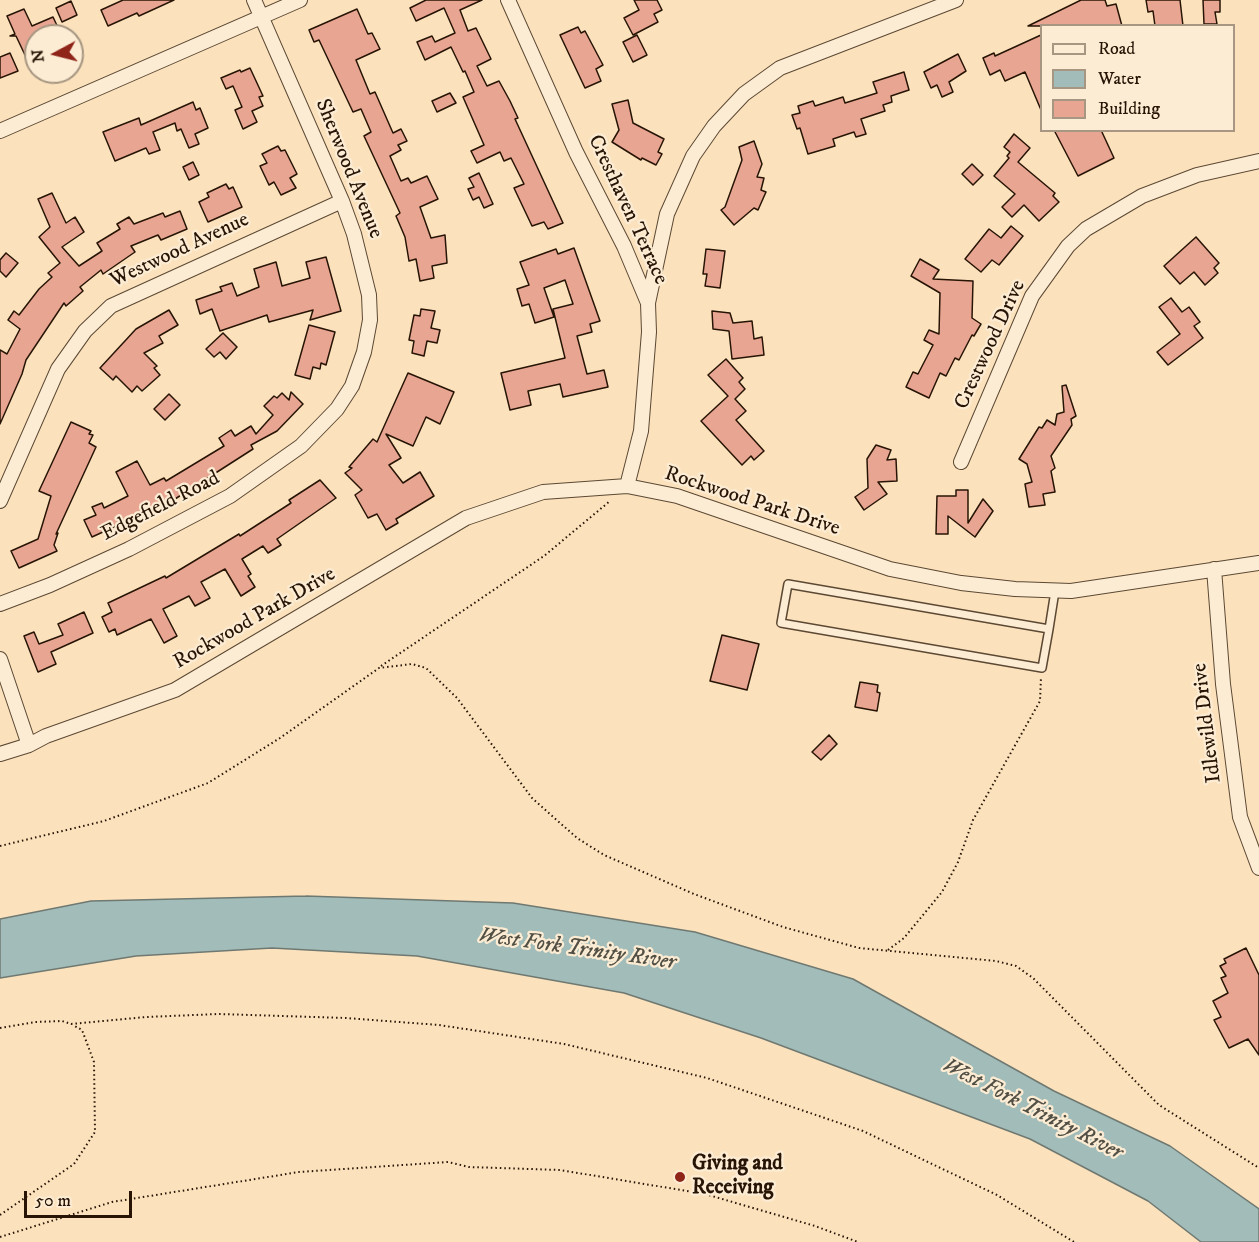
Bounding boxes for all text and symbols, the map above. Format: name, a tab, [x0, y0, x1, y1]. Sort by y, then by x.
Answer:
north arrow	[24, 24, 84, 84]
legend	[1040, 24, 1235, 132]
text: Road	[1098, 38, 1135, 60]
text: N	[27, 48, 49, 64]
text: Water	[1098, 68, 1141, 90]
street label: Sherwood Avenue	[309, 96, 387, 242]
text: Building	[1098, 98, 1160, 120]
street label: Cresthaven Terrace	[581, 131, 673, 289]
street label: Westwood Avenue	[107, 208, 253, 294]
street label: Crestwood Drive	[950, 276, 1032, 414]
street label: Rockwood Park Drive	[661, 462, 843, 542]
street label: Edgefield Road	[98, 466, 224, 548]
street label: Rockwood Park Drive	[170, 562, 340, 676]
street label: Idlewild Drive	[1188, 662, 1228, 784]
water label: West Fork Trinity River	[477, 923, 677, 977]
water label: West Fork Trinity River	[937, 1053, 1127, 1167]
place label: Giving and Receiving	[692, 1152, 783, 1202]
marker: Giving and Receiving	[673, 1170, 687, 1184]
scale bar	[27, 1179, 135, 1217]
text: 50 m	[35, 1190, 71, 1212]

